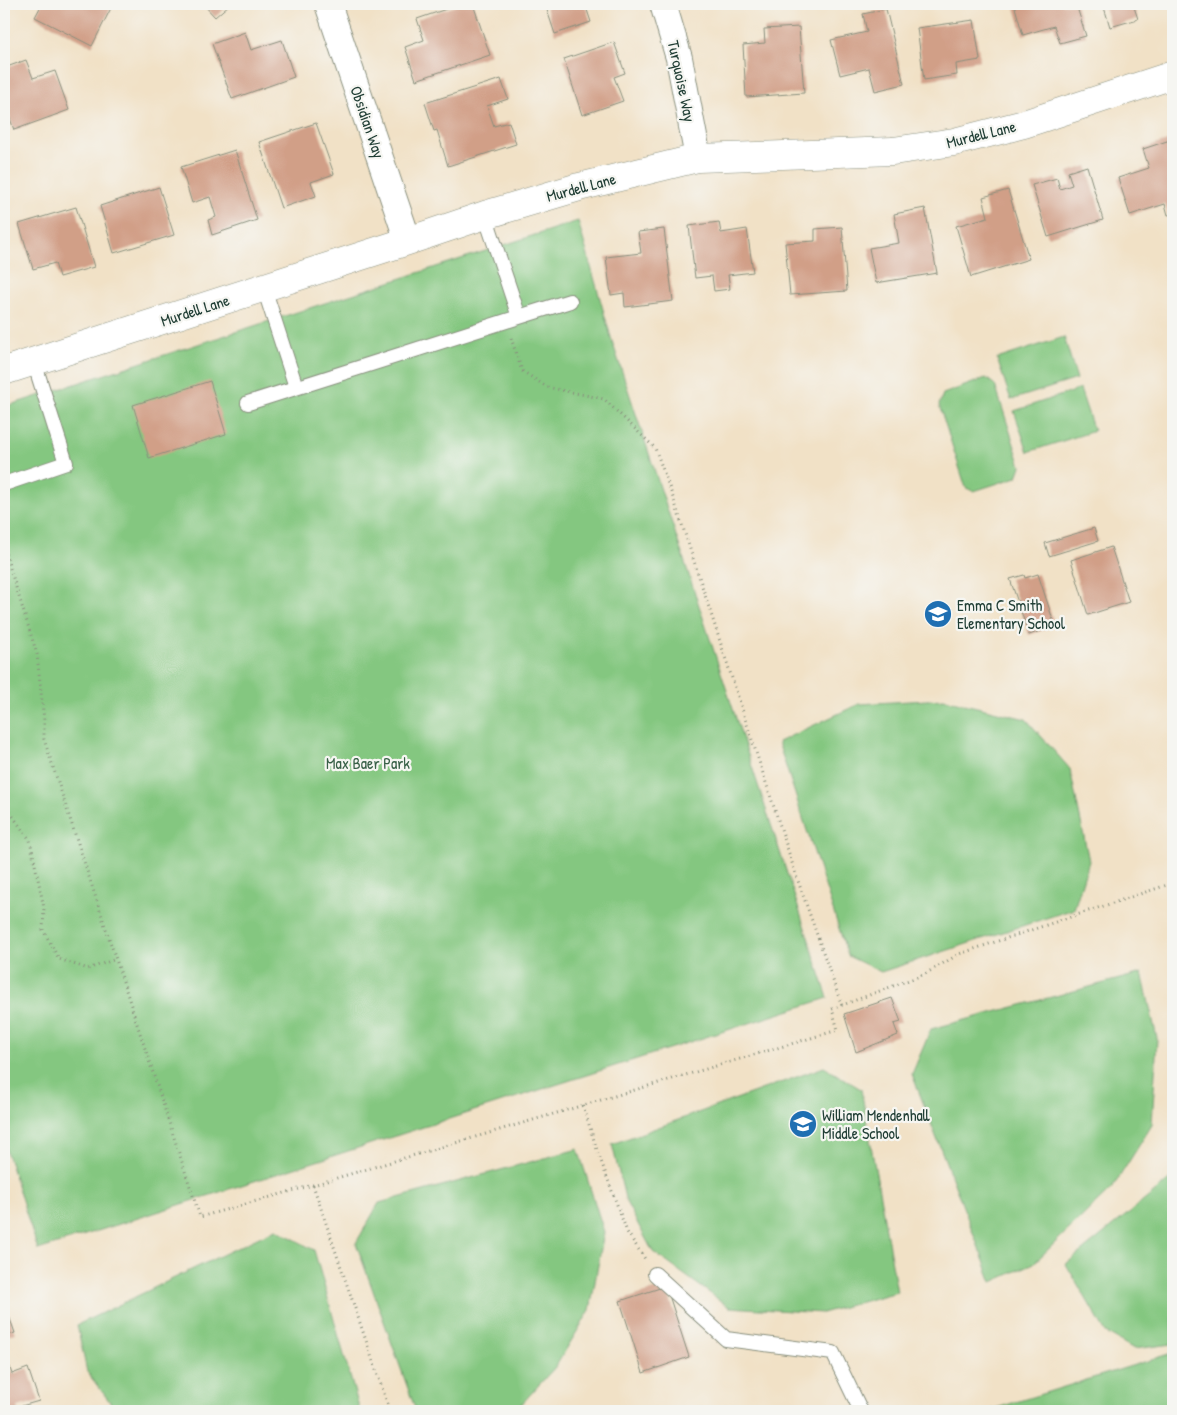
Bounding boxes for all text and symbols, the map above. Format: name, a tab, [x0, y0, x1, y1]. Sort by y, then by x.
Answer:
street label: Turquoise Way	[663, 38, 701, 124]
street label: Obsidian Way	[345, 83, 391, 161]
street label: Murdell Lane	[944, 115, 1019, 153]
street label: Murdell Lane	[544, 167, 619, 207]
street label: Murdell Lane	[158, 288, 233, 331]
place label: Emma C Smith Elementary School	[957, 594, 1066, 634]
school or university icon: Emma C Smith Elementary School	[923, 599, 953, 629]
park label: Max Baer Park	[326, 752, 410, 774]
place label: William Mendenhall Middle School	[822, 1104, 930, 1144]
school or university icon: William Mendenhall Middle School	[788, 1109, 818, 1139]

